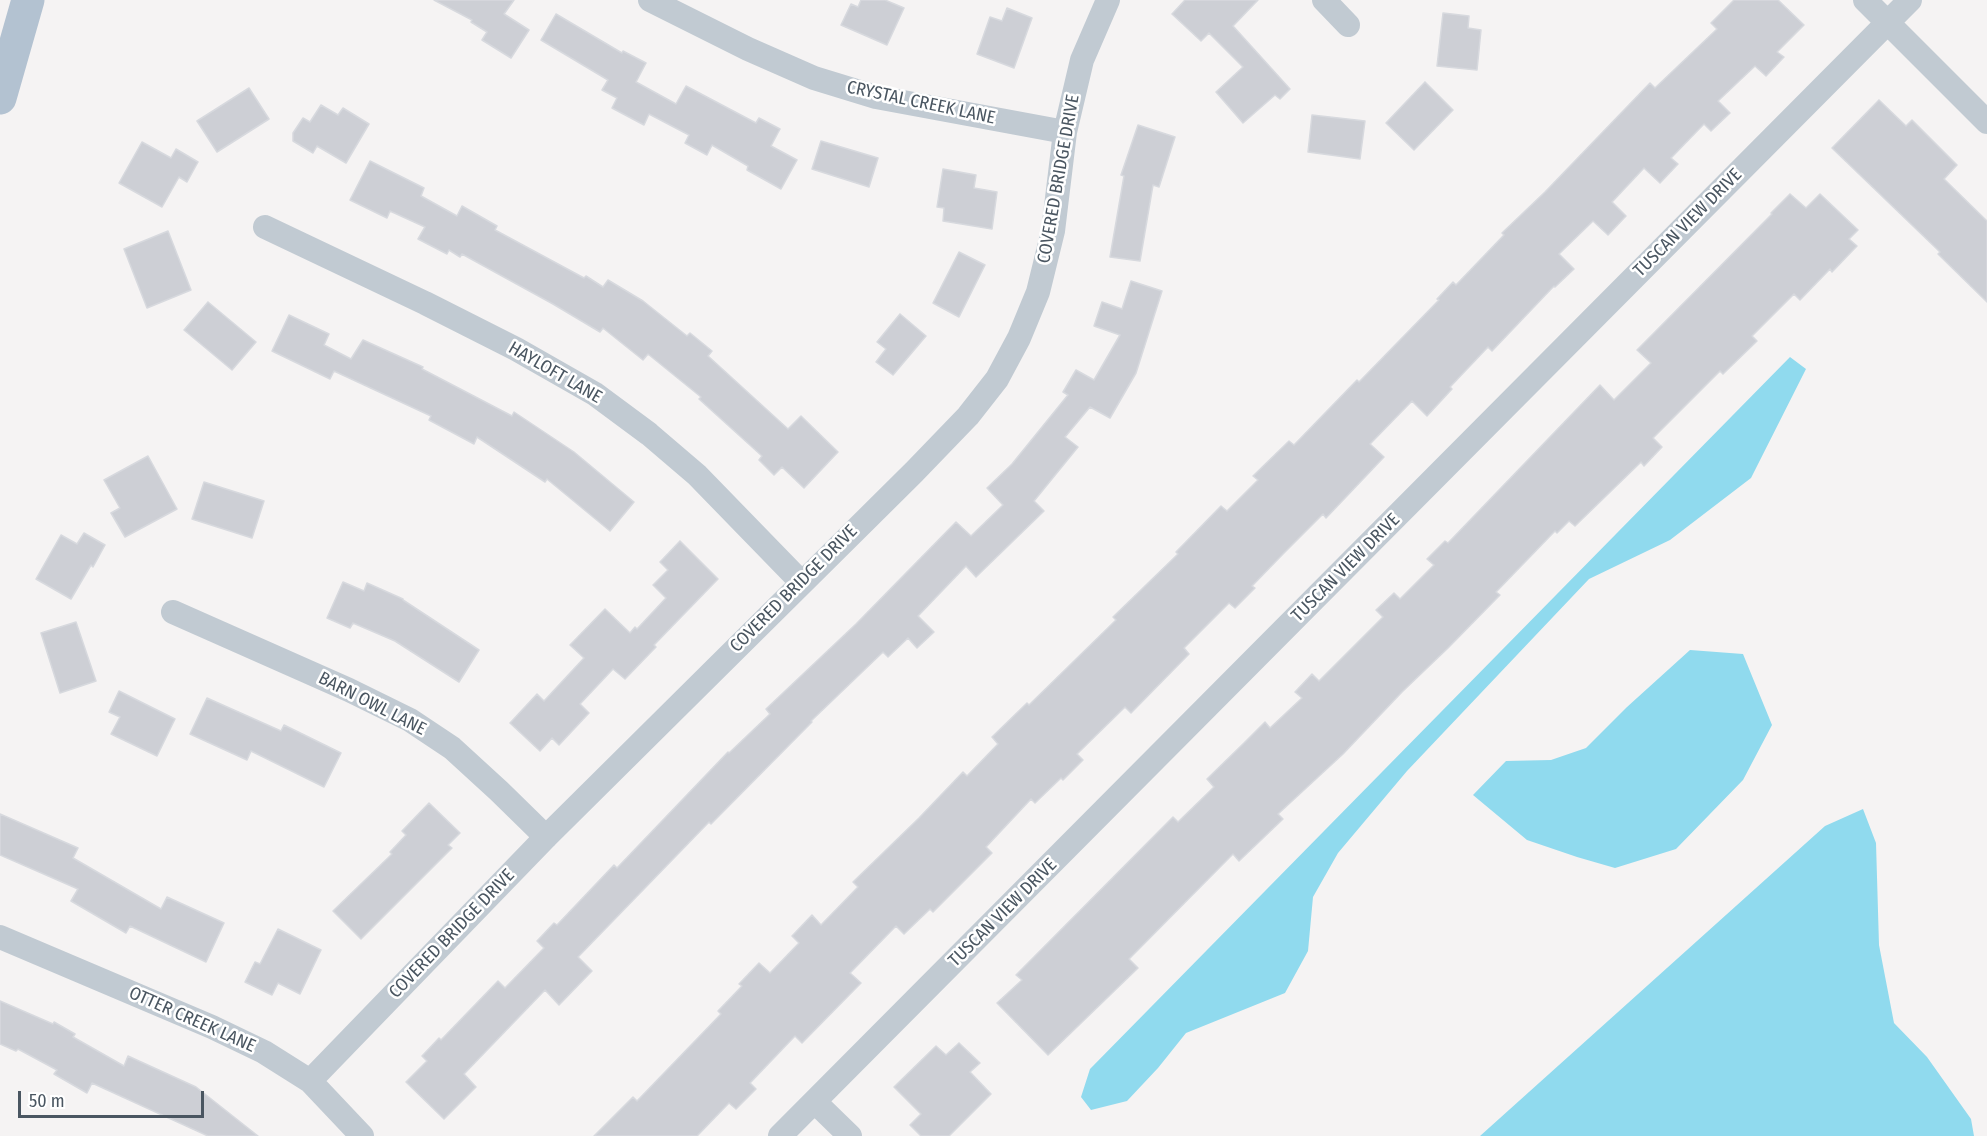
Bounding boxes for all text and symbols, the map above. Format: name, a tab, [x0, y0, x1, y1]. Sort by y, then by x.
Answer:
street label: CRYSTAL CREEK LANE	[845, 77, 997, 129]
street label: COVERED BRIDGE DRIVE	[1034, 93, 1084, 265]
street label: TUSCAN VIEW DRIVE	[1629, 164, 1747, 282]
street label: HAYLOFT LANE	[504, 338, 606, 408]
street label: TUSCAN VIEW DRIVE	[1287, 509, 1405, 627]
street label: COVERED BRIDGE DRIVE	[726, 521, 862, 657]
street label: BARN OWL LANE	[315, 668, 429, 740]
street label: TUSCAN VIEW DRIVE	[944, 854, 1062, 972]
street label: COVERED BRIDGE DRIVE	[385, 865, 519, 1003]
street label: OTTER CREEK LANE	[125, 982, 259, 1058]
scale bar	[21, 1079, 207, 1117]
text: 50 m	[29, 1090, 65, 1112]

